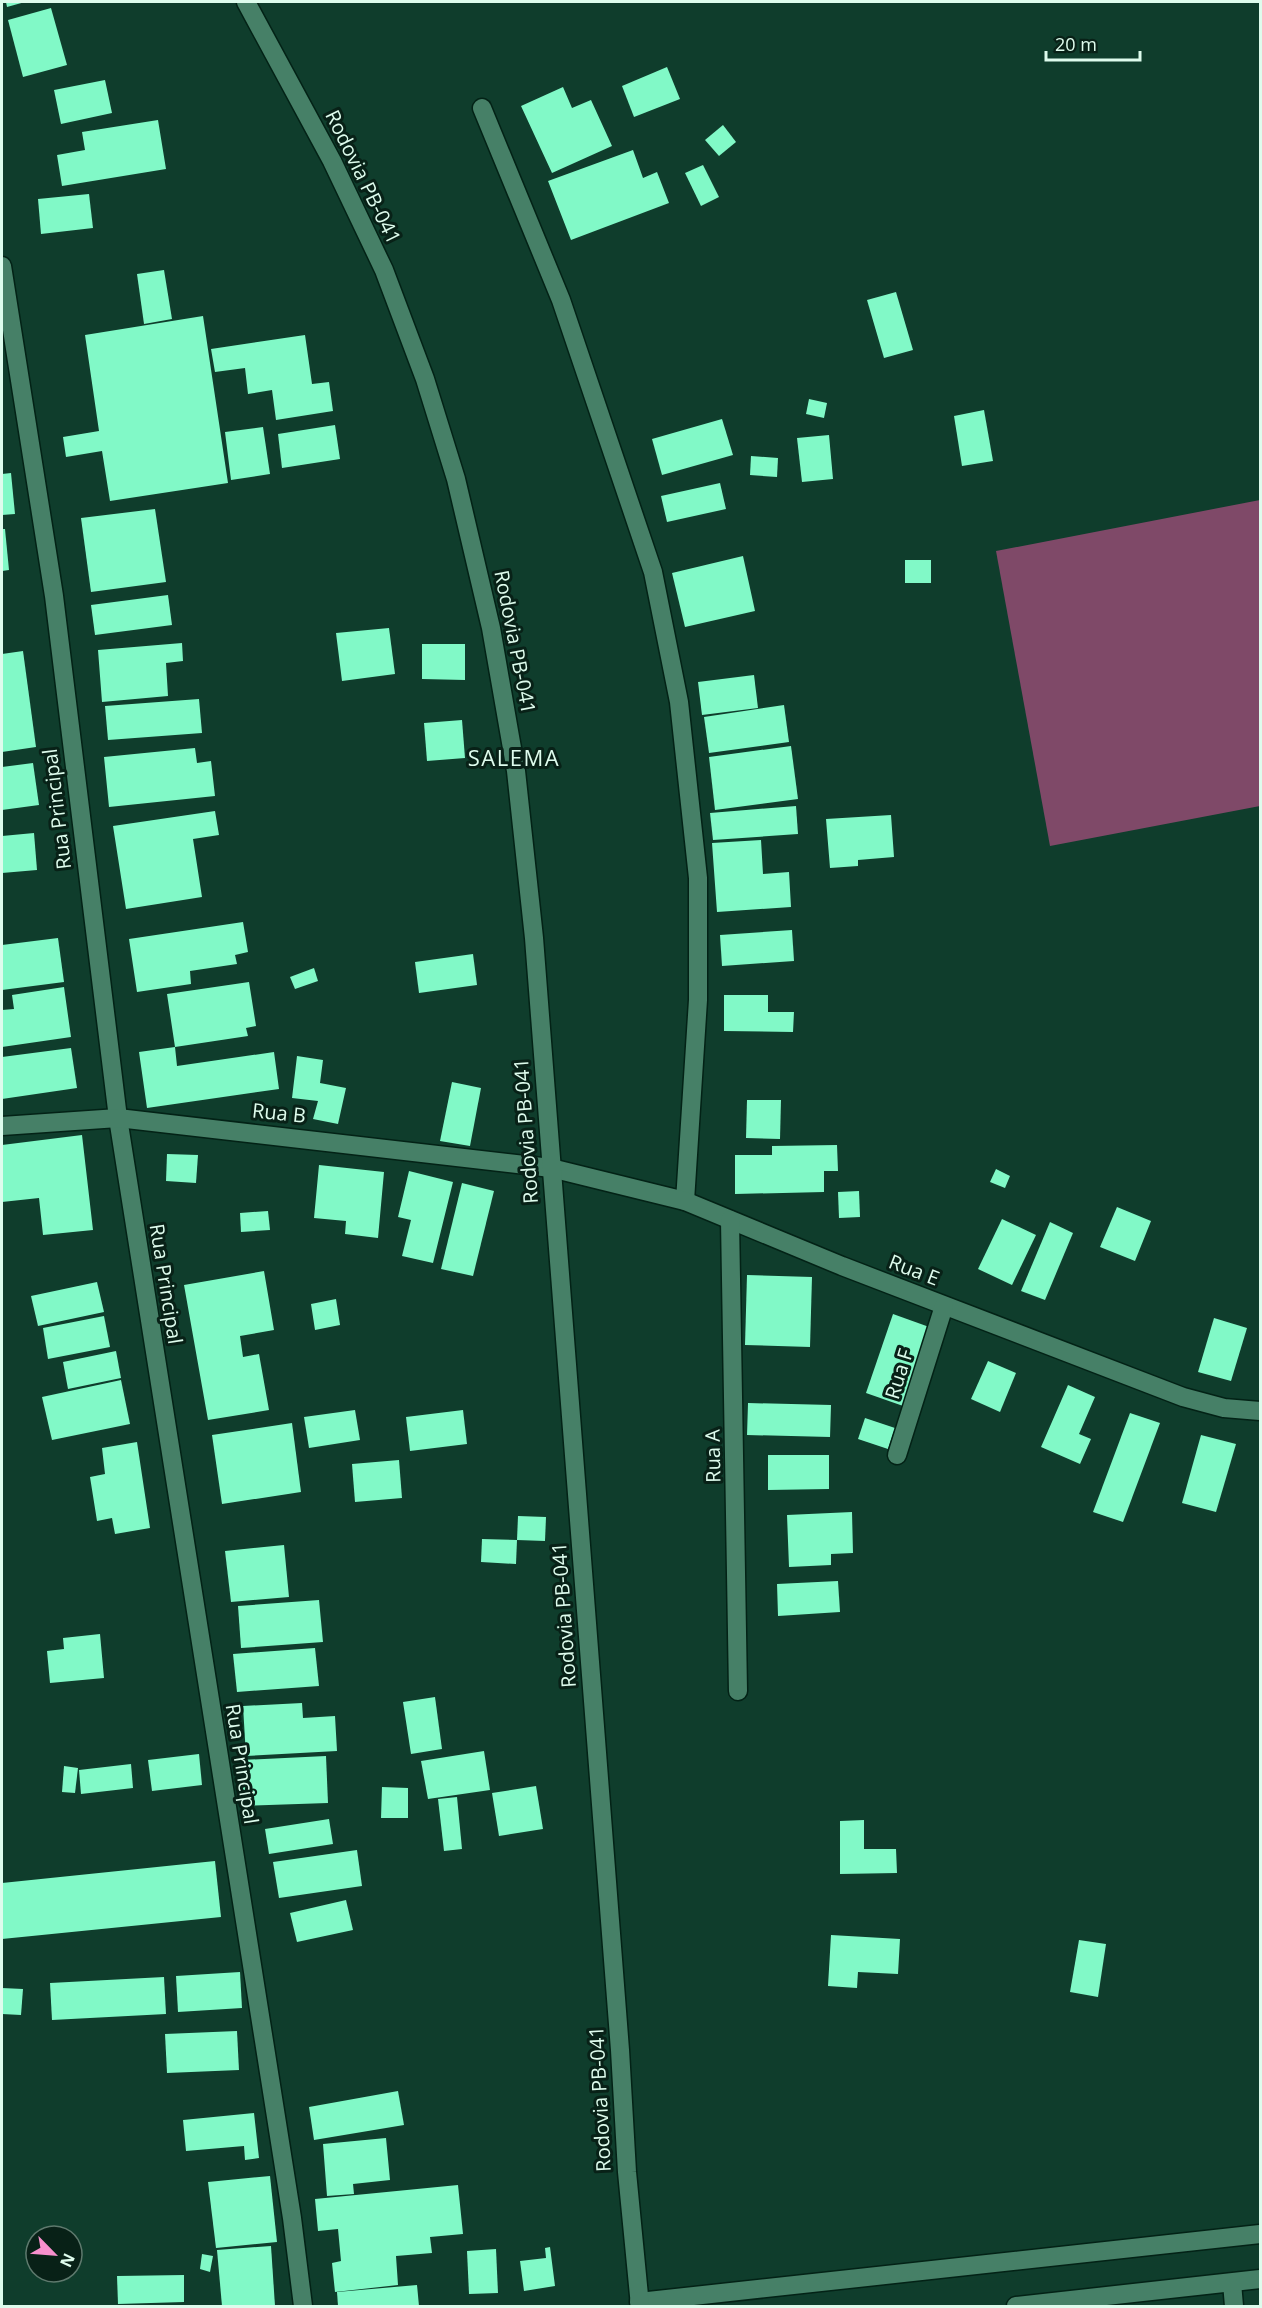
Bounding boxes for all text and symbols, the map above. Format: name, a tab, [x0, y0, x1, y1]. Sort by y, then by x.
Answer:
scale bar	[1046, 24, 1140, 62]
text: 20 m	[1055, 32, 1097, 56]
street label: Rodovia PB-041	[319, 105, 408, 248]
street label: Rodovia PB-041	[488, 568, 543, 716]
district label: SALEMA	[468, 742, 560, 772]
street label: Rua Principal	[36, 747, 77, 871]
street label: Rodovia PB-041	[507, 1057, 544, 1205]
street label: Rua B	[251, 1096, 307, 1129]
street label: Rua Principal	[144, 1222, 189, 1346]
street label: Rua E	[885, 1248, 943, 1291]
street label: Rua F	[878, 1345, 919, 1402]
street label: Rua A	[699, 1429, 726, 1483]
street label: Rodovia PB-041	[545, 1541, 582, 1689]
street label: Rua Principal	[220, 1702, 265, 1826]
street label: Rodovia PB-041	[582, 2026, 617, 2172]
north arrow	[24, 2224, 84, 2284]
text: N	[55, 2250, 80, 2271]

